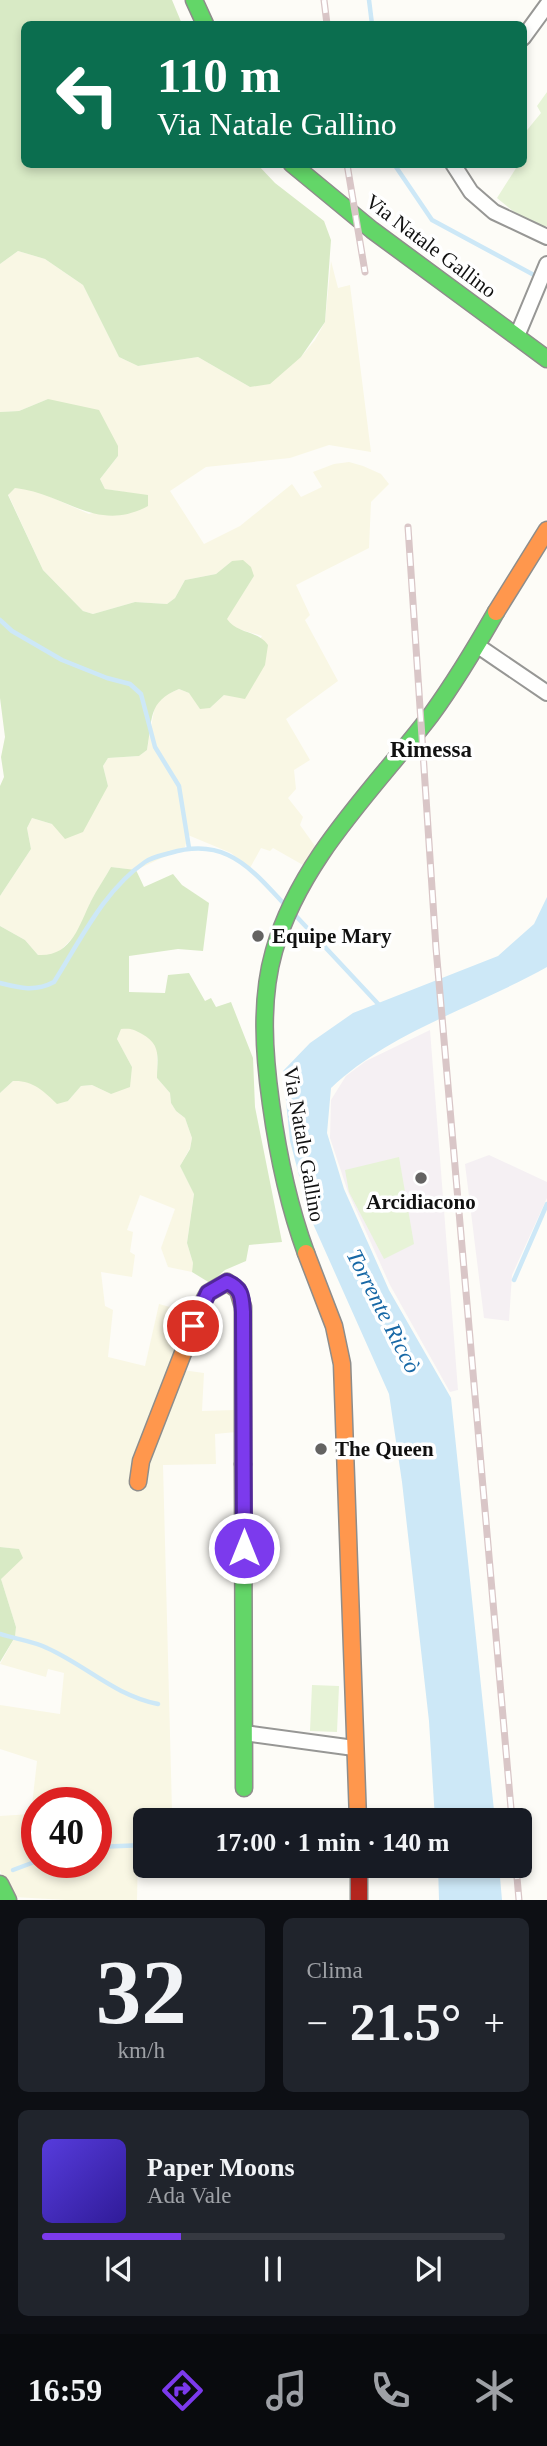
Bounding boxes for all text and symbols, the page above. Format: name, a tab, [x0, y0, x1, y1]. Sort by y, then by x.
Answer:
text: 110 m	[157, 48, 281, 103]
icon: left	[42, 49, 133, 140]
text: Via Natale Gallino	[157, 106, 397, 142]
street label: Via Natale Gallino	[361, 189, 501, 303]
district label: Rimessa	[390, 737, 472, 762]
place label: Equipe Mary	[272, 924, 392, 948]
marker: Equipe Mary	[250, 928, 266, 944]
street label: Via Natale Gallino	[279, 1064, 329, 1224]
marker: Arcidiacono	[413, 1170, 429, 1186]
place label: Arcidiacono	[366, 1190, 476, 1214]
water label: Torrente Riccò	[342, 1245, 425, 1377]
pin	[163, 1296, 223, 1356]
icon: arrive	[174, 1307, 212, 1345]
place label: The Queen	[335, 1437, 434, 1461]
marker: The Queen	[313, 1441, 329, 1457]
position arrow	[207, 1511, 281, 1585]
speed limit sign: 40	[21, 1787, 112, 1878]
text: 17:00 · 1 min · 140 m	[216, 1828, 450, 1857]
text: 32	[96, 1942, 187, 2043]
text: Clima	[307, 1958, 363, 1983]
text: 21.5°	[350, 1994, 462, 2051]
text: −	[307, 2002, 328, 2044]
text: +	[484, 2002, 505, 2044]
text: km/h	[118, 2038, 165, 2063]
text: Paper Moons	[147, 2153, 295, 2182]
text: Ada Vale	[147, 2183, 232, 2208]
icon: previous	[100, 2250, 138, 2288]
icon: pause	[254, 2250, 292, 2288]
icon: next	[409, 2250, 447, 2288]
icon: directions	[158, 2366, 207, 2415]
icon: music	[262, 2366, 311, 2415]
icon: phone	[366, 2366, 415, 2415]
icon: climate	[470, 2366, 519, 2415]
text: 16:59	[28, 2372, 102, 2408]

